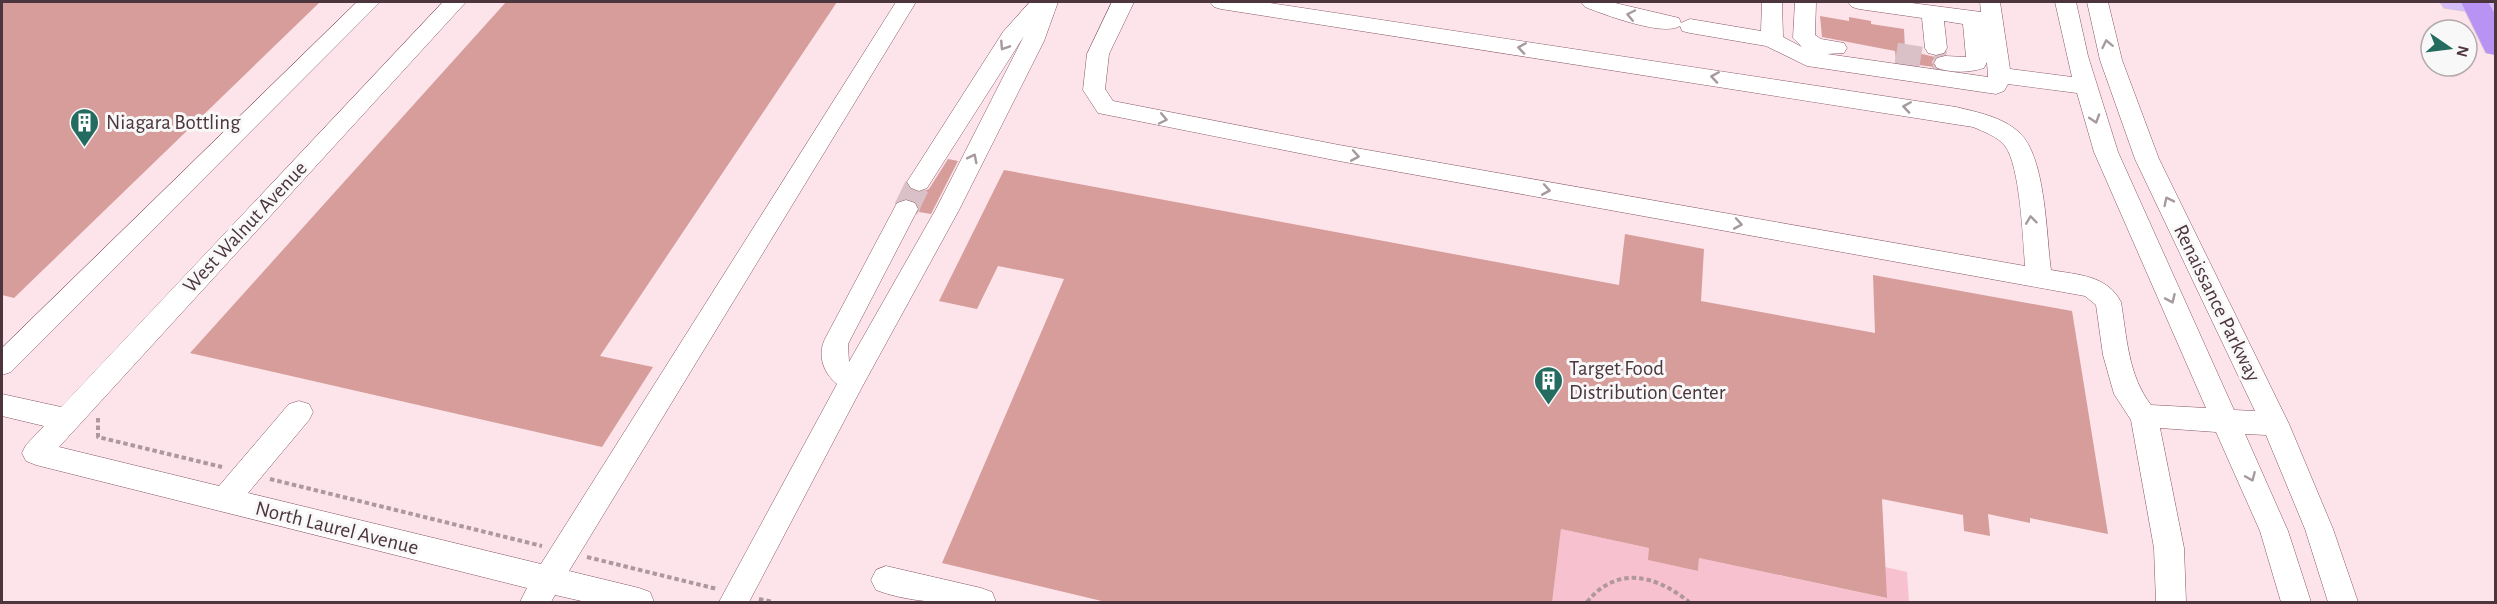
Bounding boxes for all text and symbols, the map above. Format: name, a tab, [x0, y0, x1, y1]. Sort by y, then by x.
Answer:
one-way arrow	[1626, 9, 1636, 22]
north arrow	[2419, 18, 2479, 78]
one-way arrow	[2102, 39, 2115, 49]
one-way arrow	[1000, 40, 1011, 51]
one-way arrow	[1517, 42, 1526, 54]
text: N	[2453, 44, 2472, 59]
one-way arrow	[1710, 72, 1719, 84]
one-way arrow	[1903, 101, 1913, 114]
building icon: Niagara Bottling	[69, 106, 101, 148]
place label: Niagara Bottling	[106, 112, 241, 133]
one-way arrow	[1158, 112, 1168, 125]
one-way arrow	[2088, 113, 2100, 124]
one-way arrow	[1350, 149, 1359, 161]
one-way arrow	[966, 154, 978, 165]
street label: West Walnut Avenue	[179, 157, 311, 297]
one-way arrow	[1541, 183, 1551, 196]
one-way arrow	[2164, 196, 2176, 207]
one-way arrow	[2026, 215, 2038, 224]
one-way arrow	[1733, 217, 1743, 230]
street label: Renaissance Parkway	[2170, 221, 2264, 385]
one-way arrow	[2164, 292, 2176, 303]
place label: Target Food Distribution Center	[1569, 358, 1726, 403]
building icon: Target Food Distribution Center	[1532, 364, 1564, 406]
one-way arrow	[2244, 470, 2256, 481]
street label: North Laurel Avenue	[253, 498, 421, 558]

